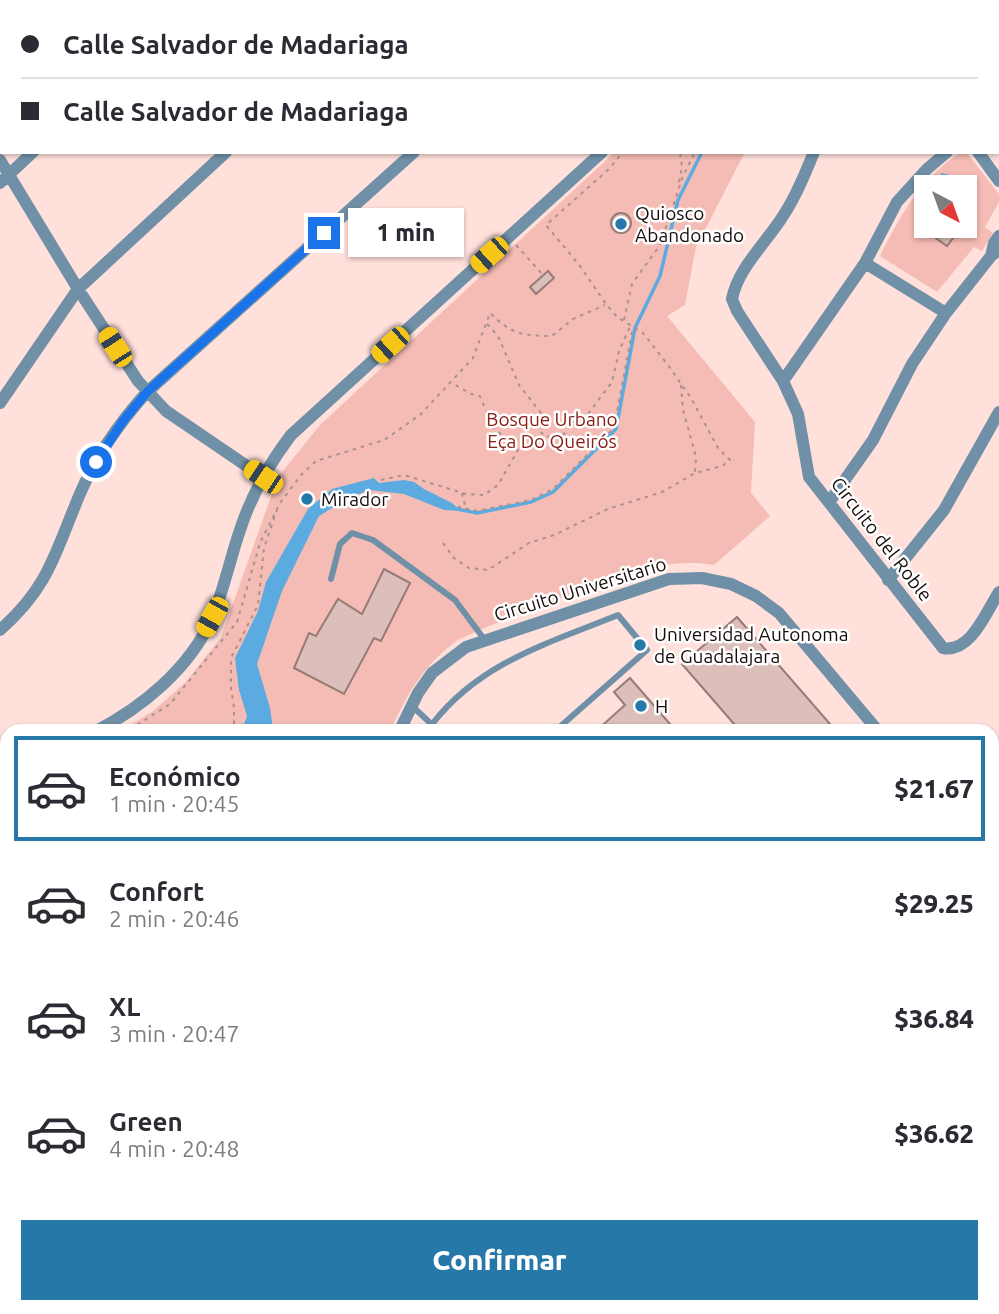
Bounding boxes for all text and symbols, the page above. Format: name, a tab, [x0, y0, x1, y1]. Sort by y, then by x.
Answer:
text: Calle Salvador de Madariaga	[63, 30, 409, 59]
text: Calle Salvador de Madariaga	[63, 97, 409, 126]
north arrow	[914, 175, 976, 238]
map controls	[914, 175, 977, 238]
place label: Quiosco Abandonado	[635, 202, 744, 246]
callout: 1 min	[348, 208, 464, 258]
marker: Quiosco Abandonado	[613, 216, 629, 232]
route end	[308, 217, 340, 249]
text: 1 min	[377, 220, 435, 245]
car	[467, 233, 512, 277]
car	[368, 323, 413, 367]
car	[95, 324, 136, 370]
park label: Bosque Urbano Eça Do Queirós	[486, 408, 618, 452]
route start	[80, 446, 112, 478]
car	[240, 457, 287, 497]
street label: Circuito del Roble	[827, 473, 937, 605]
place label: Mirador	[321, 488, 389, 510]
marker: Mirador	[299, 491, 315, 507]
street label: Circuito Universitario	[491, 552, 669, 626]
car	[193, 594, 232, 640]
place label: Universidad Autonoma de Guadalajara	[654, 623, 848, 667]
marker: Universidad Autonoma de Guadalajara	[632, 637, 648, 653]
place label: H	[655, 695, 668, 717]
marker: H	[633, 698, 649, 714]
icon: car	[25, 757, 88, 820]
text: Económico	[109, 762, 241, 791]
text: $21.67	[894, 774, 974, 803]
text: 1 min · 20:45	[109, 791, 240, 816]
icon: car	[25, 872, 88, 935]
text: Confort	[109, 877, 204, 906]
text: $29.25	[894, 889, 974, 918]
text: 2 min · 20:46	[109, 906, 240, 931]
icon: car	[25, 987, 88, 1050]
text: XL	[109, 992, 140, 1021]
text: $36.84	[894, 1004, 974, 1033]
text: 3 min · 20:47	[109, 1021, 240, 1046]
icon: car	[25, 1102, 88, 1165]
text: Green	[109, 1107, 183, 1136]
text: $36.62	[894, 1119, 974, 1148]
text: 4 min · 20:48	[109, 1136, 240, 1161]
button: Confirmar	[21, 1220, 978, 1300]

